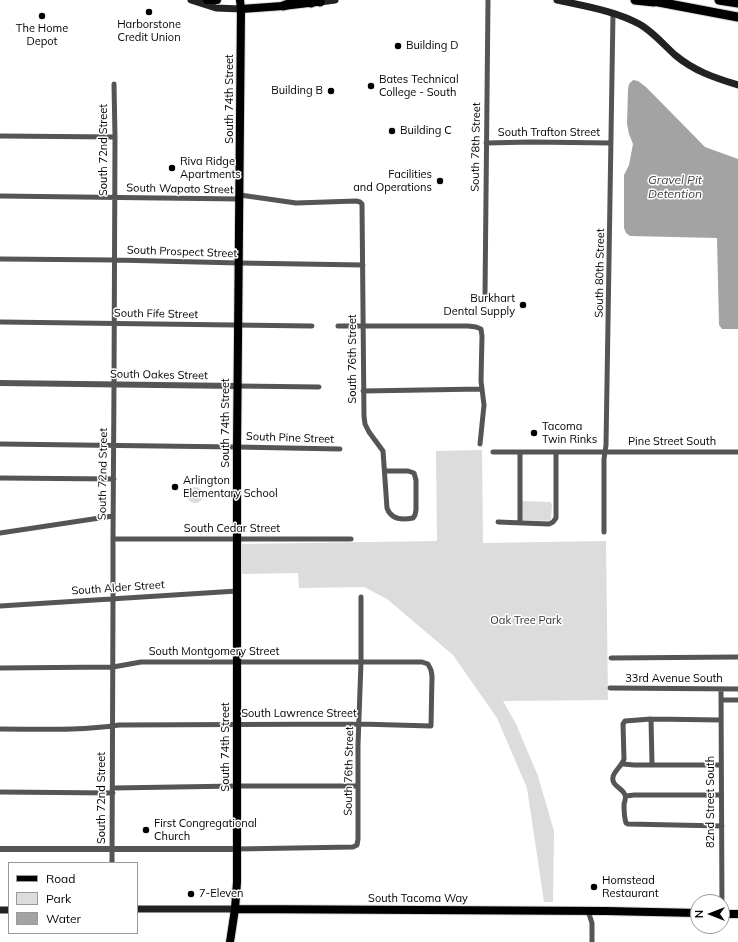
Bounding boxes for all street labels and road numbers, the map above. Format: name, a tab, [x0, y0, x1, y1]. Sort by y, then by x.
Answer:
street label: South 74th Street	[223, 54, 237, 144]
street label: South 78th Street	[469, 102, 483, 192]
street label: South 72nd Street	[97, 104, 111, 196]
street label: South Trafton Street	[498, 126, 600, 140]
street label: South Wapato Street	[126, 181, 234, 197]
street label: South 80th Street	[593, 228, 607, 318]
street label: South Prospect Street	[127, 243, 237, 261]
street label: South Fife Street	[114, 307, 198, 321]
street label: South 76th Street	[346, 314, 360, 404]
street label: South Oakes Street	[110, 368, 208, 382]
street label: South 74th Street	[219, 378, 233, 468]
street label: South 72nd Street	[96, 428, 110, 520]
street label: South Pine Street	[246, 430, 334, 446]
street label: Pine Street South	[628, 435, 716, 449]
street label: South Cedar Street	[184, 522, 280, 536]
street label: South Alder Street	[71, 578, 165, 598]
street label: South Montgomery Street	[149, 645, 279, 659]
street label: 33rd Avenue South	[625, 672, 723, 686]
street label: South 74th Street	[219, 702, 233, 792]
street label: South Lawrence Street	[241, 707, 357, 721]
street label: South 76th Street	[342, 726, 356, 816]
street label: South 72nd Street	[95, 752, 109, 844]
street label: 82nd Street South	[704, 756, 718, 848]
street label: South Tacoma Way	[368, 892, 468, 906]

